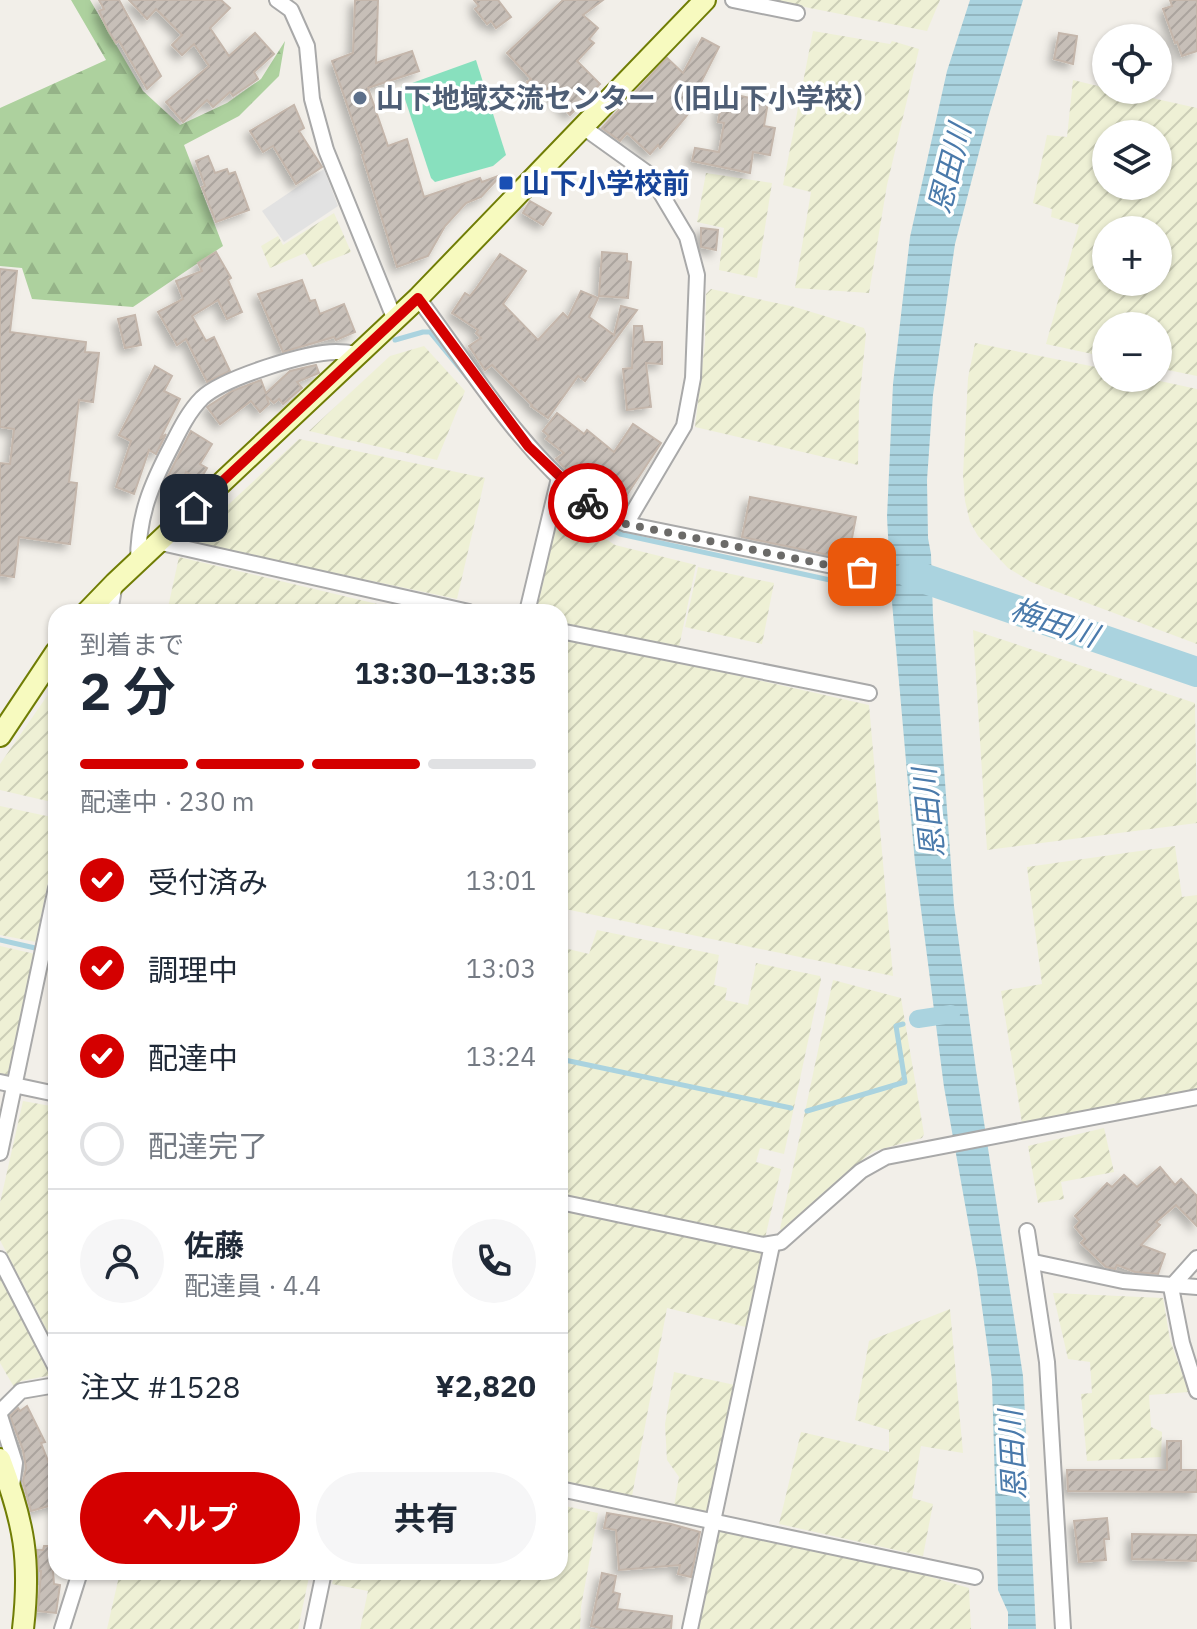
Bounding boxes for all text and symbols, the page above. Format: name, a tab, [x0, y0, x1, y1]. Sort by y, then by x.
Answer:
map controls	[1092, 24, 1172, 392]
button: locate	[1092, 24, 1172, 104]
place label: 山下地域交流センター（旧山下小学校）	[376, 79, 880, 116]
marker: 山下地域交流センター（旧山下小学校）	[351, 89, 369, 107]
water label: 恩田川	[919, 117, 979, 217]
button: layers	[1092, 120, 1172, 200]
place label: 山下小学校前	[522, 164, 690, 201]
marker: 山下小学校前	[497, 174, 515, 192]
button: +	[1092, 216, 1172, 296]
button: −	[1092, 312, 1172, 392]
courier	[548, 463, 628, 543]
pin	[160, 474, 228, 542]
icon: bike	[566, 481, 610, 525]
icon: home	[172, 486, 216, 530]
pin	[828, 538, 896, 606]
icon: bag	[840, 550, 884, 594]
water label: 梅田川	[1006, 588, 1106, 656]
text: 到着まで	[80, 627, 184, 661]
text: 13:30–13:35	[355, 653, 536, 692]
text: 2 分	[80, 657, 175, 724]
water label: 恩田川	[903, 763, 952, 860]
text: 配達中 · 230 m	[80, 784, 254, 818]
icon: check	[80, 858, 124, 902]
text: 受付済み	[148, 862, 268, 901]
text: 13:01	[466, 863, 536, 897]
icon: check	[80, 946, 124, 990]
text: 調理中	[148, 950, 238, 989]
text: 13:03	[466, 951, 536, 985]
icon: check	[80, 1034, 124, 1078]
text: 配達中	[148, 1038, 238, 1077]
text: 13:24	[466, 1039, 536, 1073]
text: 配達完了	[148, 1126, 268, 1165]
button: person	[80, 1219, 164, 1303]
button: phone	[452, 1219, 536, 1303]
text: 佐藤	[184, 1225, 244, 1264]
text: 配達員 · 4.4	[184, 1268, 321, 1302]
text: ¥2,820	[435, 1366, 536, 1405]
text: 注文 #1528	[80, 1367, 240, 1406]
water label: 恩田川	[990, 1406, 1033, 1501]
button: ヘルプ	[80, 1472, 300, 1564]
button: 共有	[316, 1472, 536, 1564]

